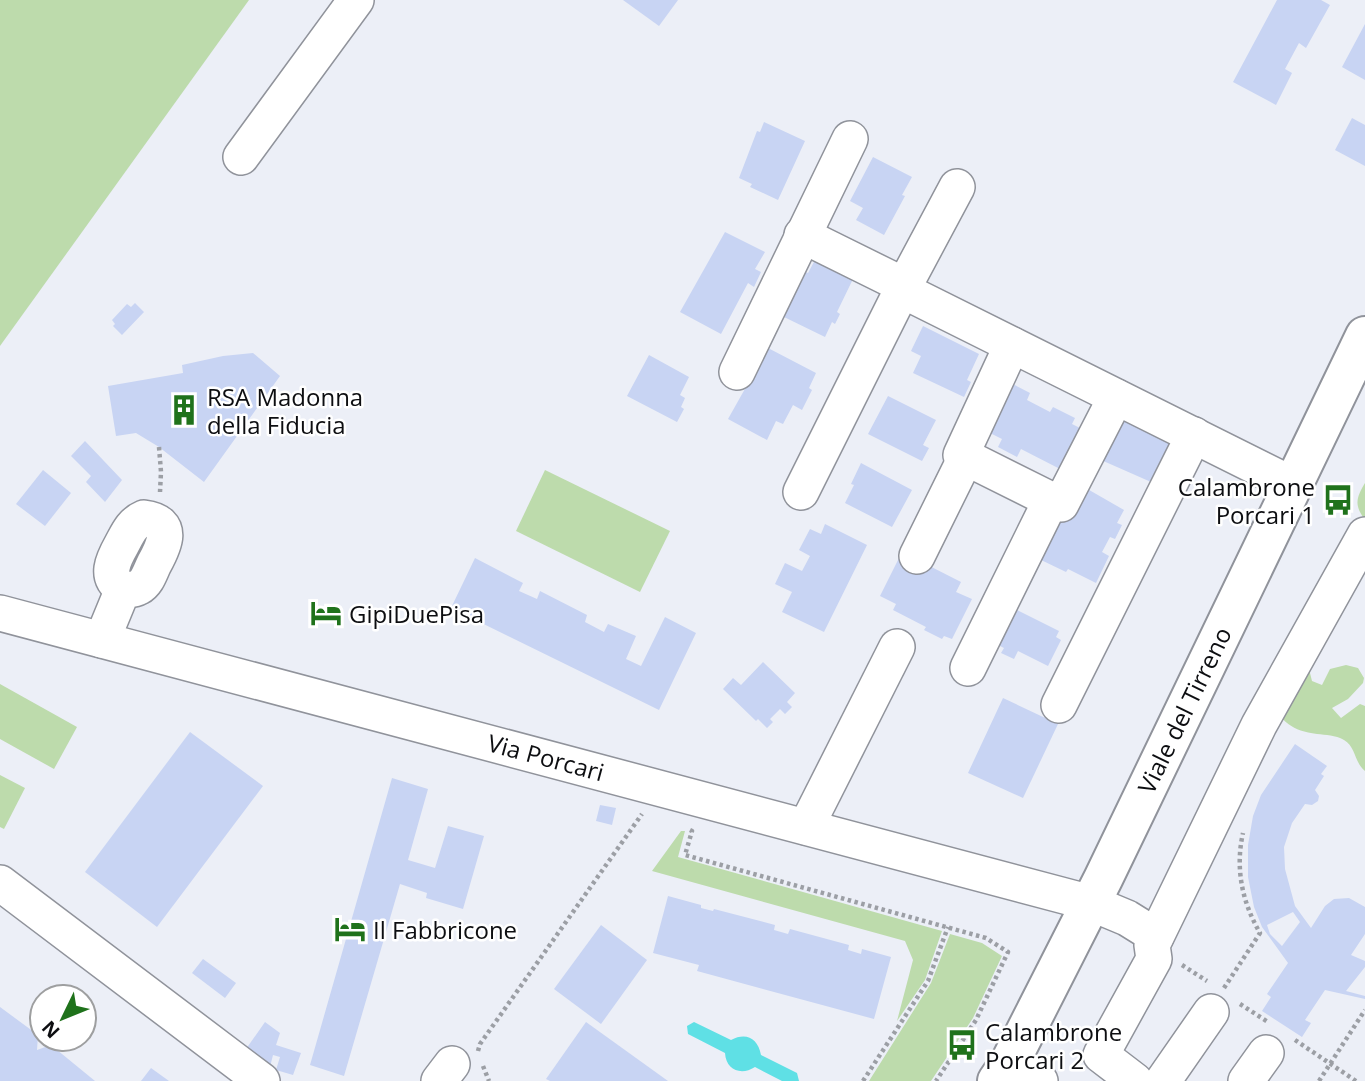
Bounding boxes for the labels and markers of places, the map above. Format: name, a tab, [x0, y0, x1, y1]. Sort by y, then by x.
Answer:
place label: RSA Madonna della Fiducia	[207, 380, 363, 441]
building icon: RSA Madonna della Fiducia	[167, 393, 201, 427]
place label: Calambrone Porcari 1	[1178, 470, 1315, 531]
bus stop icon: Calambrone Porcari 1	[1321, 483, 1355, 517]
hotel icon: GipiDuePisa	[309, 596, 343, 630]
place label: GipiDuePisa	[349, 597, 484, 630]
hotel icon: Il Fabbricone	[333, 912, 367, 946]
place label: Il Fabbricone	[373, 913, 517, 946]
place label: Calambrone Porcari 2	[985, 1015, 1122, 1076]
bus stop icon: Calambrone Porcari 2	[945, 1028, 979, 1062]

